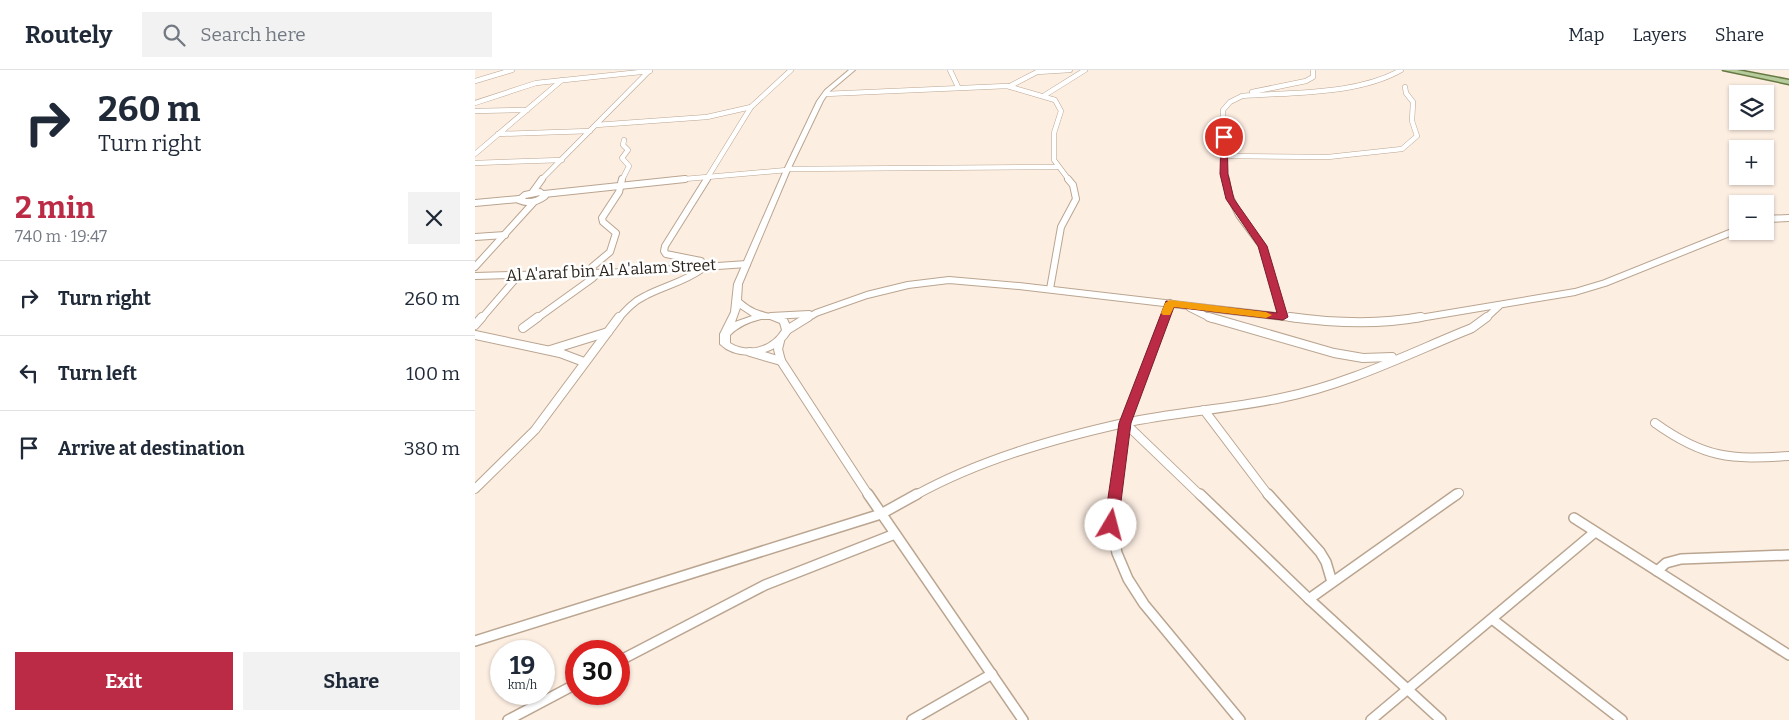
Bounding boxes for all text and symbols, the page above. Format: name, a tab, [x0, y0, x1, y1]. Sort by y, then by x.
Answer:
search box	[142, 12, 492, 57]
text: Routely	[25, 21, 112, 49]
icon: search	[160, 21, 188, 49]
text: Search here	[200, 23, 306, 46]
text: Map	[1568, 24, 1604, 46]
text: Layers	[1632, 24, 1687, 46]
text: Share	[1715, 24, 1764, 46]
map controls	[1729, 85, 1774, 240]
button: layers	[1729, 85, 1774, 130]
text: 260 m	[98, 88, 200, 130]
icon: right	[15, 90, 80, 155]
pin	[1203, 116, 1245, 158]
icon: arrive	[1210, 123, 1238, 151]
text: Turn right	[98, 130, 201, 157]
button: +	[1729, 140, 1774, 185]
text: 2 min	[15, 190, 95, 226]
button: close	[408, 192, 460, 244]
button: −	[1729, 195, 1774, 240]
text: 740 m · 19:47	[15, 227, 107, 246]
street label: Al A'araf bin Al A'alam Street	[506, 255, 717, 285]
icon: right	[15, 284, 43, 312]
text: Turn right	[58, 287, 151, 310]
text: 260 m	[404, 287, 460, 310]
icon: left	[15, 359, 43, 387]
text: Turn left	[58, 362, 137, 385]
text: 100 m	[406, 362, 460, 385]
icon: arrive	[15, 434, 43, 462]
text: Arrive at destination	[58, 437, 245, 460]
text: 380 m	[404, 437, 460, 460]
position arrow	[1084, 498, 1136, 550]
speed limit sign: 30	[565, 640, 630, 705]
text: 19	[510, 651, 535, 681]
button: Exit	[15, 652, 233, 710]
button: Share	[243, 652, 460, 710]
text: km/h	[508, 678, 537, 692]

